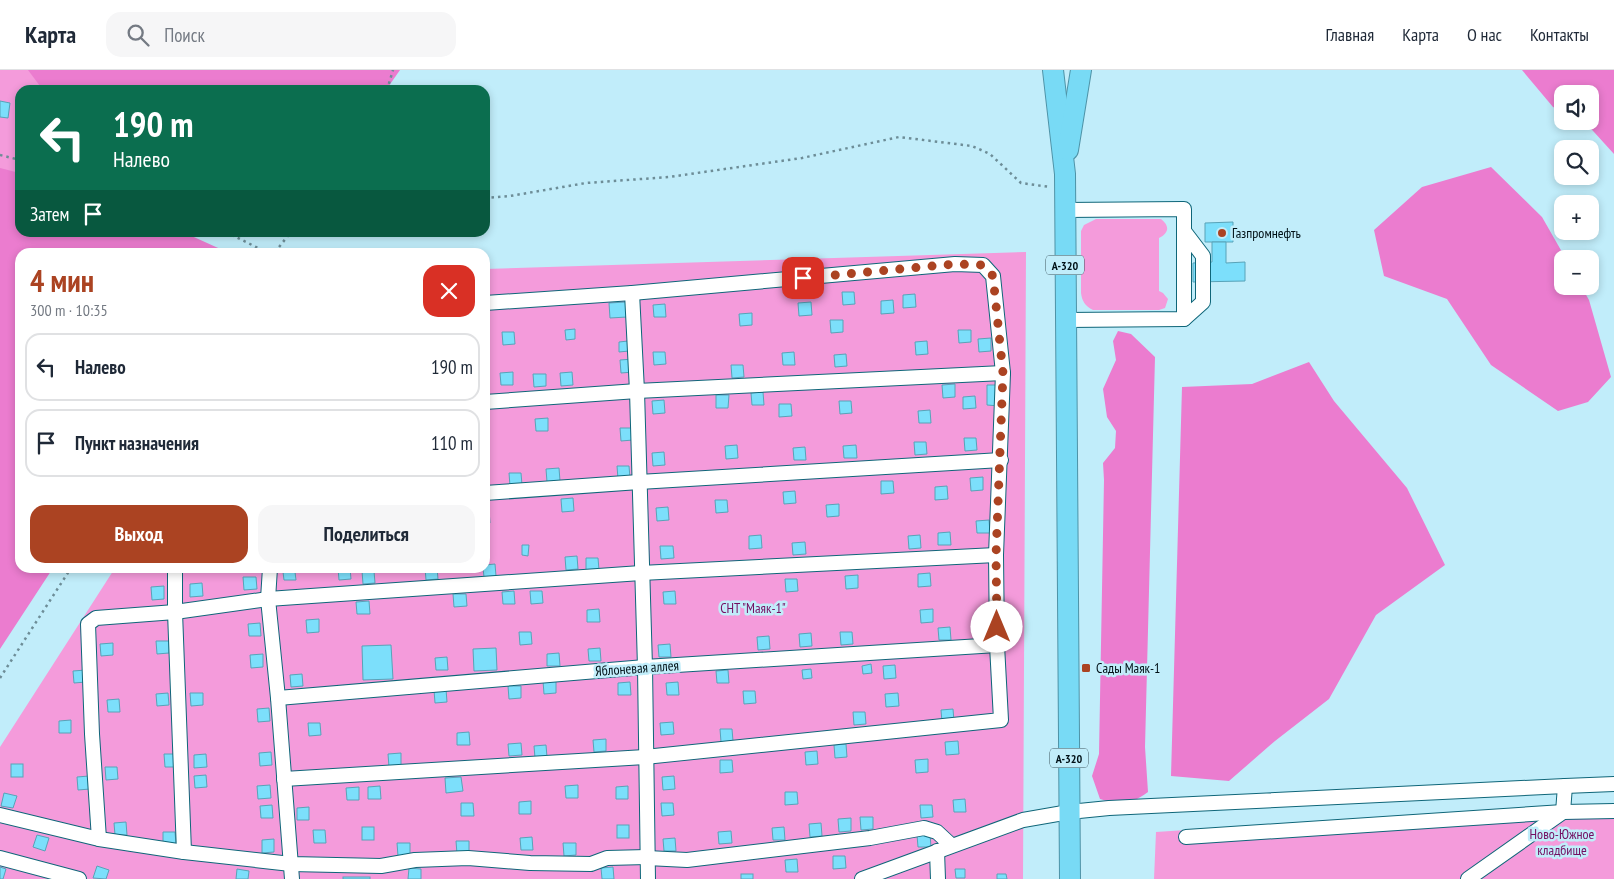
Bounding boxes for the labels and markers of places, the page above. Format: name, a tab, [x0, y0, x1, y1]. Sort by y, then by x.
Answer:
place label: Газпромнефть	[1232, 224, 1301, 242]
marker: Газпромнефть	[1216, 227, 1228, 239]
pin	[782, 257, 824, 299]
place label: Сады Маяк-1	[1096, 659, 1160, 677]
marker: Сады Маяк-1	[1080, 662, 1092, 674]

